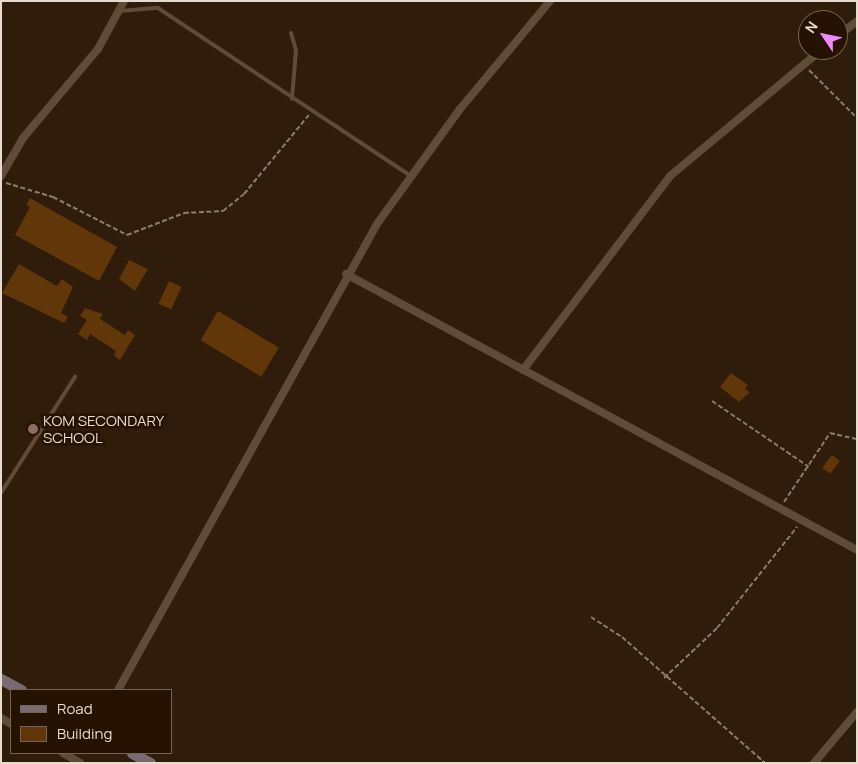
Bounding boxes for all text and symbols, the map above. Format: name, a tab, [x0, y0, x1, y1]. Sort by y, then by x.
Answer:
north arrow	[798, 10, 848, 60]
text: N	[800, 17, 822, 36]
place label: KOM SECONDARY SCHOOL	[43, 411, 164, 446]
marker: KOM SECONDARY SCHOOL	[27, 423, 39, 435]
legend	[10, 689, 172, 754]
text: Road	[57, 698, 93, 719]
text: Building	[57, 723, 112, 744]

